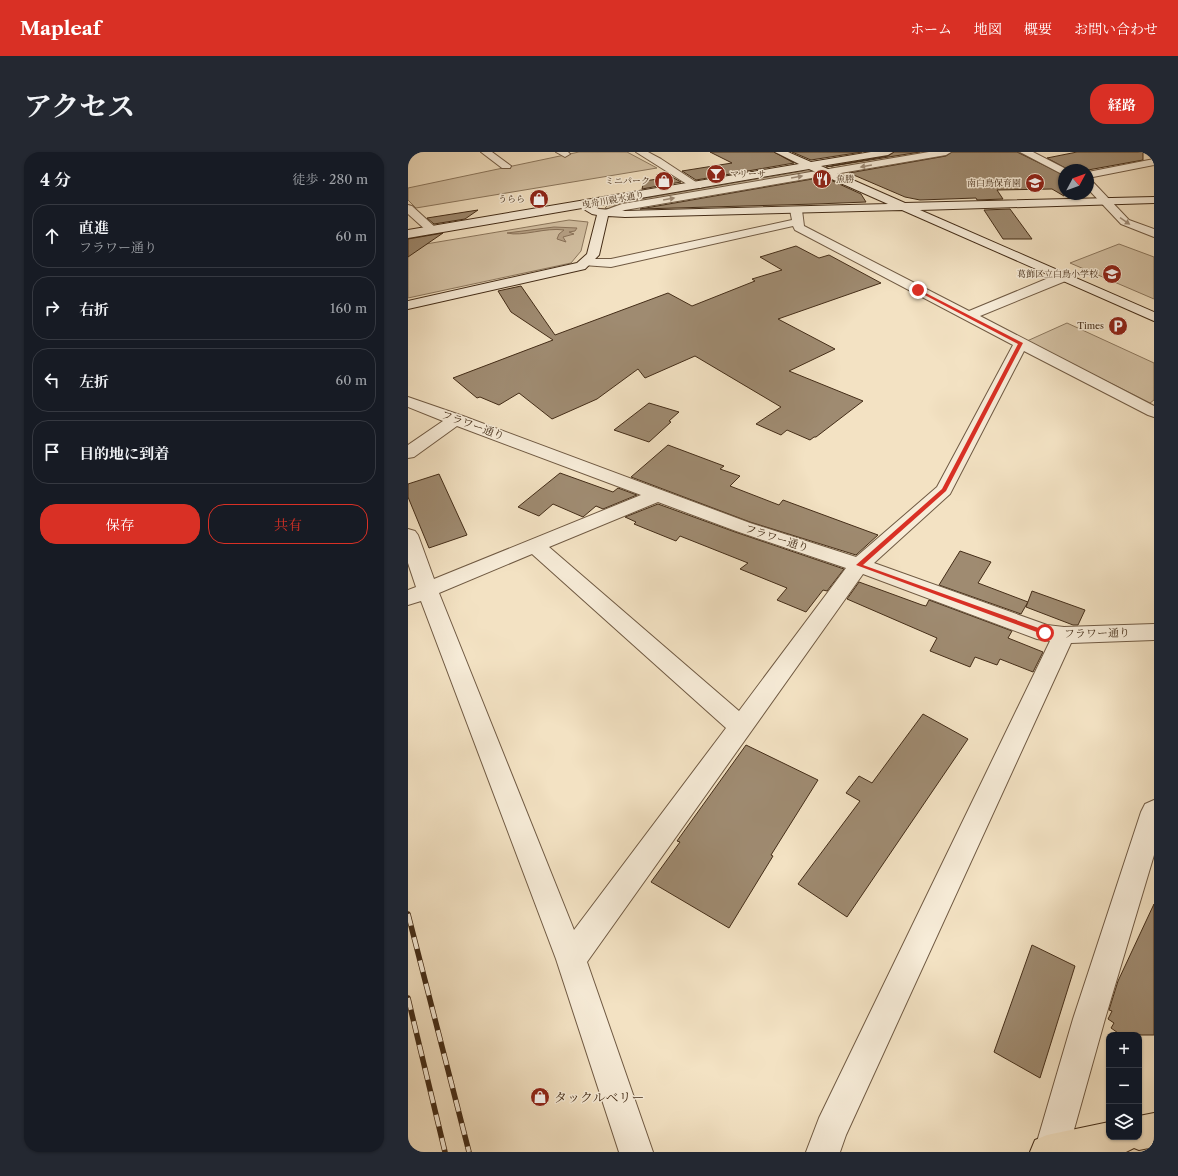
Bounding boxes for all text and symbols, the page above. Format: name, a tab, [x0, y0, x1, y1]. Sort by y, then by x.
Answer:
text: Mapleaf	[20, 17, 101, 40]
text: ホーム	[910, 20, 952, 38]
text: 地図	[974, 20, 1002, 38]
text: 概要	[1024, 20, 1052, 38]
text: お問い合わせ	[1074, 20, 1158, 38]
button: 経路	[1090, 84, 1154, 124]
text: アクセス	[24, 89, 135, 123]
bar icon: マリーサ	[705, 163, 727, 185]
one-way arrow	[860, 163, 872, 169]
north arrow	[1058, 164, 1094, 200]
place label: マリーサ	[730, 168, 766, 179]
restaurant icon: 魚勝	[811, 168, 833, 190]
text: 4 分	[40, 170, 71, 190]
shop icon: ミニパーク	[653, 170, 675, 192]
text: 徒歩 · 280 m	[292, 171, 368, 187]
school or university icon: 南白鳥保育園	[1024, 172, 1046, 194]
place label: 魚勝	[836, 173, 854, 184]
one-way arrow	[791, 174, 803, 180]
place label: ミニパーク	[605, 175, 650, 186]
place label: 南白鳥保育園	[967, 177, 1021, 188]
shop icon: うらら	[528, 188, 550, 210]
street label: 曳舟川親水通り	[581, 189, 645, 210]
place label: うらら	[498, 193, 525, 204]
one-way arrow	[663, 196, 675, 202]
one-way arrow	[1120, 217, 1130, 225]
text: 直進	[79, 218, 109, 237]
icon: ahead	[41, 225, 63, 247]
text: 60 m	[336, 228, 367, 244]
text: フラワー通り	[79, 239, 157, 255]
school or university icon: 葛飾区立白鳥小学校	[1101, 263, 1123, 285]
place label: 葛飾区立白鳥小学校	[1017, 268, 1099, 279]
route end	[909, 281, 927, 299]
icon: right	[41, 297, 63, 319]
text: 右折	[79, 300, 109, 319]
text: 160 m	[330, 300, 367, 316]
parking icon: Times	[1107, 315, 1129, 337]
place label: Times	[1077, 320, 1104, 331]
icon: left	[41, 369, 63, 391]
text: 左折	[79, 372, 109, 391]
text: 60 m	[336, 372, 367, 388]
street label: フラワー通り	[440, 407, 506, 443]
icon: arrive	[41, 441, 63, 463]
text: 目的地に到着	[79, 444, 169, 463]
button: 保存	[40, 504, 200, 544]
button: 共有	[208, 504, 368, 544]
street label: フラワー通り	[743, 521, 811, 555]
route start	[1036, 624, 1054, 642]
street label: フラワー通り	[1064, 625, 1130, 641]
map controls	[1106, 1032, 1142, 1140]
button: +	[1106, 1032, 1142, 1068]
button: −	[1106, 1068, 1142, 1104]
shop icon: タックルベリー	[529, 1086, 551, 1108]
place label: タックルベリー	[554, 1089, 645, 1105]
button: layers	[1106, 1104, 1142, 1140]

